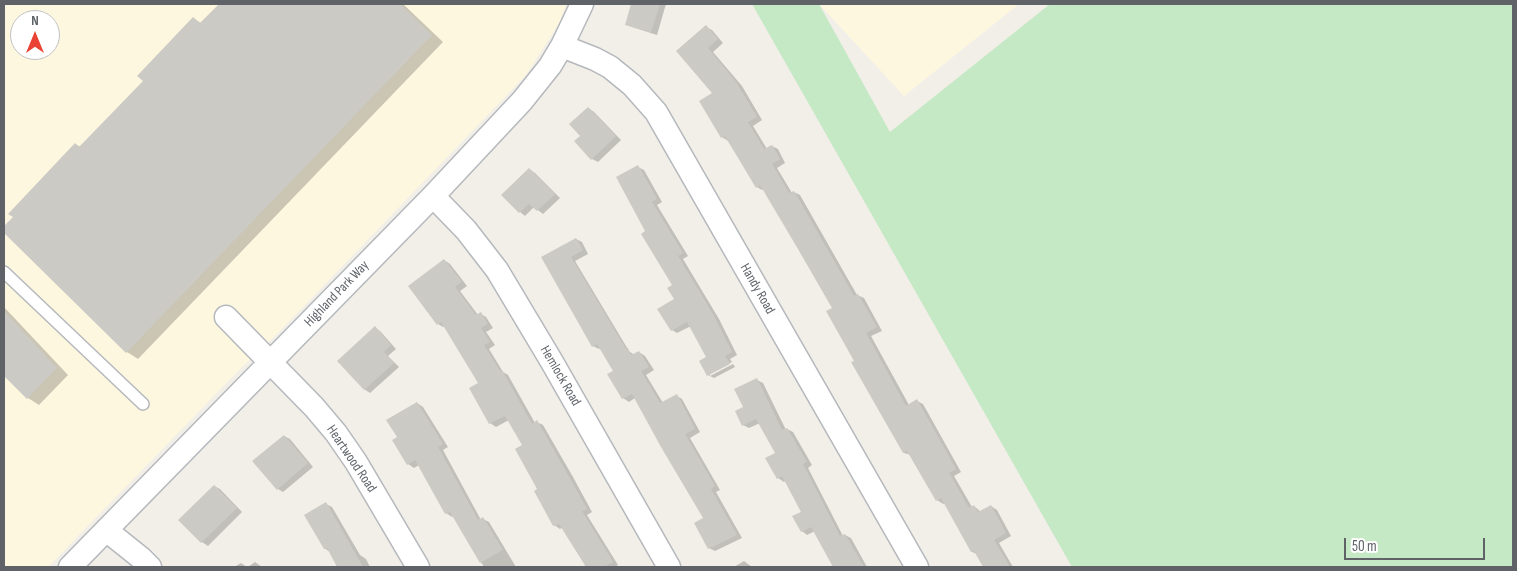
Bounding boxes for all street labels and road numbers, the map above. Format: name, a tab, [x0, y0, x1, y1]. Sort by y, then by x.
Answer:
street label: Highland Park Way	[301, 257, 373, 331]
street label: Handy Road	[736, 261, 778, 317]
street label: Hemlock Road	[536, 343, 584, 409]
street label: Heartwood Road	[322, 422, 380, 496]

